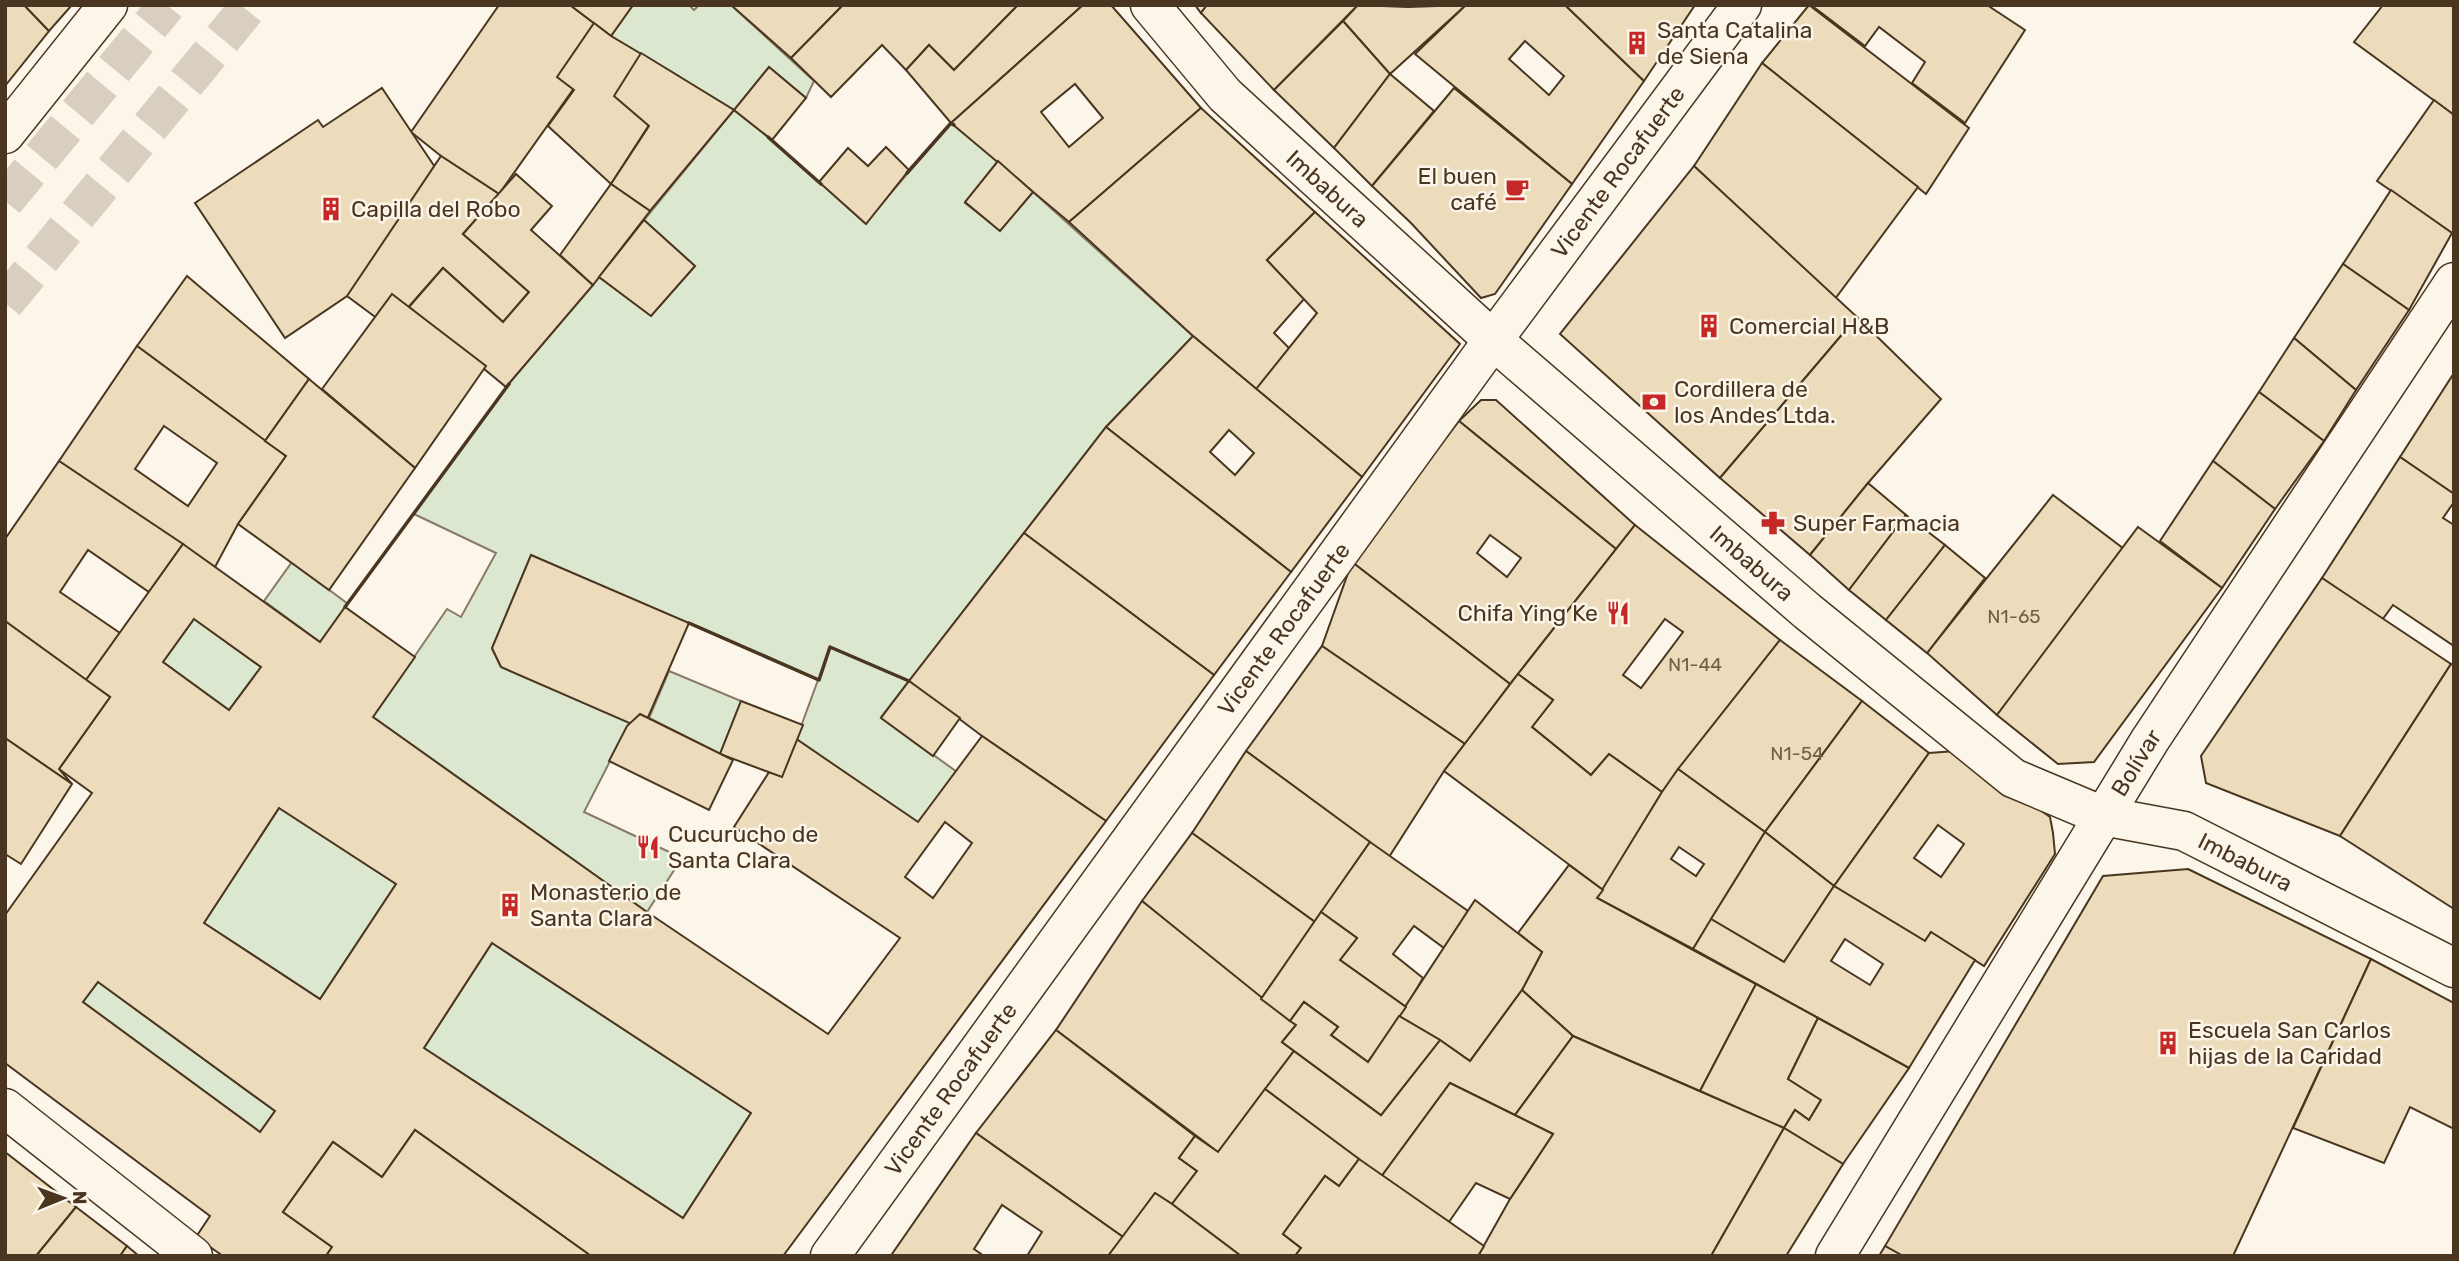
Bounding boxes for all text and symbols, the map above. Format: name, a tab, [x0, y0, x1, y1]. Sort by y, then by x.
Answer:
place label: Santa Catalina de Siena	[1657, 16, 1812, 70]
building icon: Santa Catalina de Siena	[1623, 29, 1651, 57]
street label: Vicente Rocafuerte	[1545, 81, 1691, 264]
street label: Imbabura	[1280, 144, 1375, 233]
place label: El buen café	[1417, 162, 1497, 216]
cafe icon: El buen café	[1503, 175, 1531, 203]
building icon: Capilla del Robo	[317, 195, 345, 223]
place label: Capilla del Robo	[351, 195, 521, 223]
building icon: Comercial H&B	[1695, 312, 1723, 340]
place label: Comercial H&B	[1729, 312, 1889, 340]
place label: Cordillera de los Andes Ltda.	[1674, 375, 1836, 429]
bank icon: Cordillera de los Andes Ltda.	[1640, 388, 1668, 416]
pharmacy icon: Super Farmacia	[1759, 509, 1787, 537]
place label: Super Farmacia	[1793, 509, 1960, 537]
street label: Imbabura	[1704, 519, 1799, 607]
street label: Vicente Rocafuerte	[1212, 537, 1356, 721]
place label: Chifa Ying Ke	[1457, 599, 1598, 627]
restaurant icon: Chifa Ying Ke	[1604, 599, 1632, 627]
house number: N1-65	[1987, 605, 2041, 628]
house number: N1-44	[1668, 653, 1722, 676]
street label: Bolívar	[2105, 724, 2167, 801]
house number: N1-54	[1770, 742, 1824, 765]
place label: Cucurucho de Santa Clara	[668, 820, 818, 874]
street label: Imbabura	[2193, 827, 2297, 898]
restaurant icon: Cucurucho de Santa Clara	[634, 833, 662, 861]
place label: Monasterio de Santa Clara	[530, 878, 681, 932]
building icon: Monasterio de Santa Clara	[496, 891, 524, 919]
street label: Vicente Rocafuerte	[879, 997, 1023, 1181]
place label: Escuela San Carlos hijas de la Caridad	[2188, 1016, 2391, 1070]
building icon: Escuela San Carlos hijas de la Caridad	[2154, 1029, 2182, 1057]
north arrow	[28, 1163, 98, 1233]
text: N	[68, 1191, 91, 1205]

